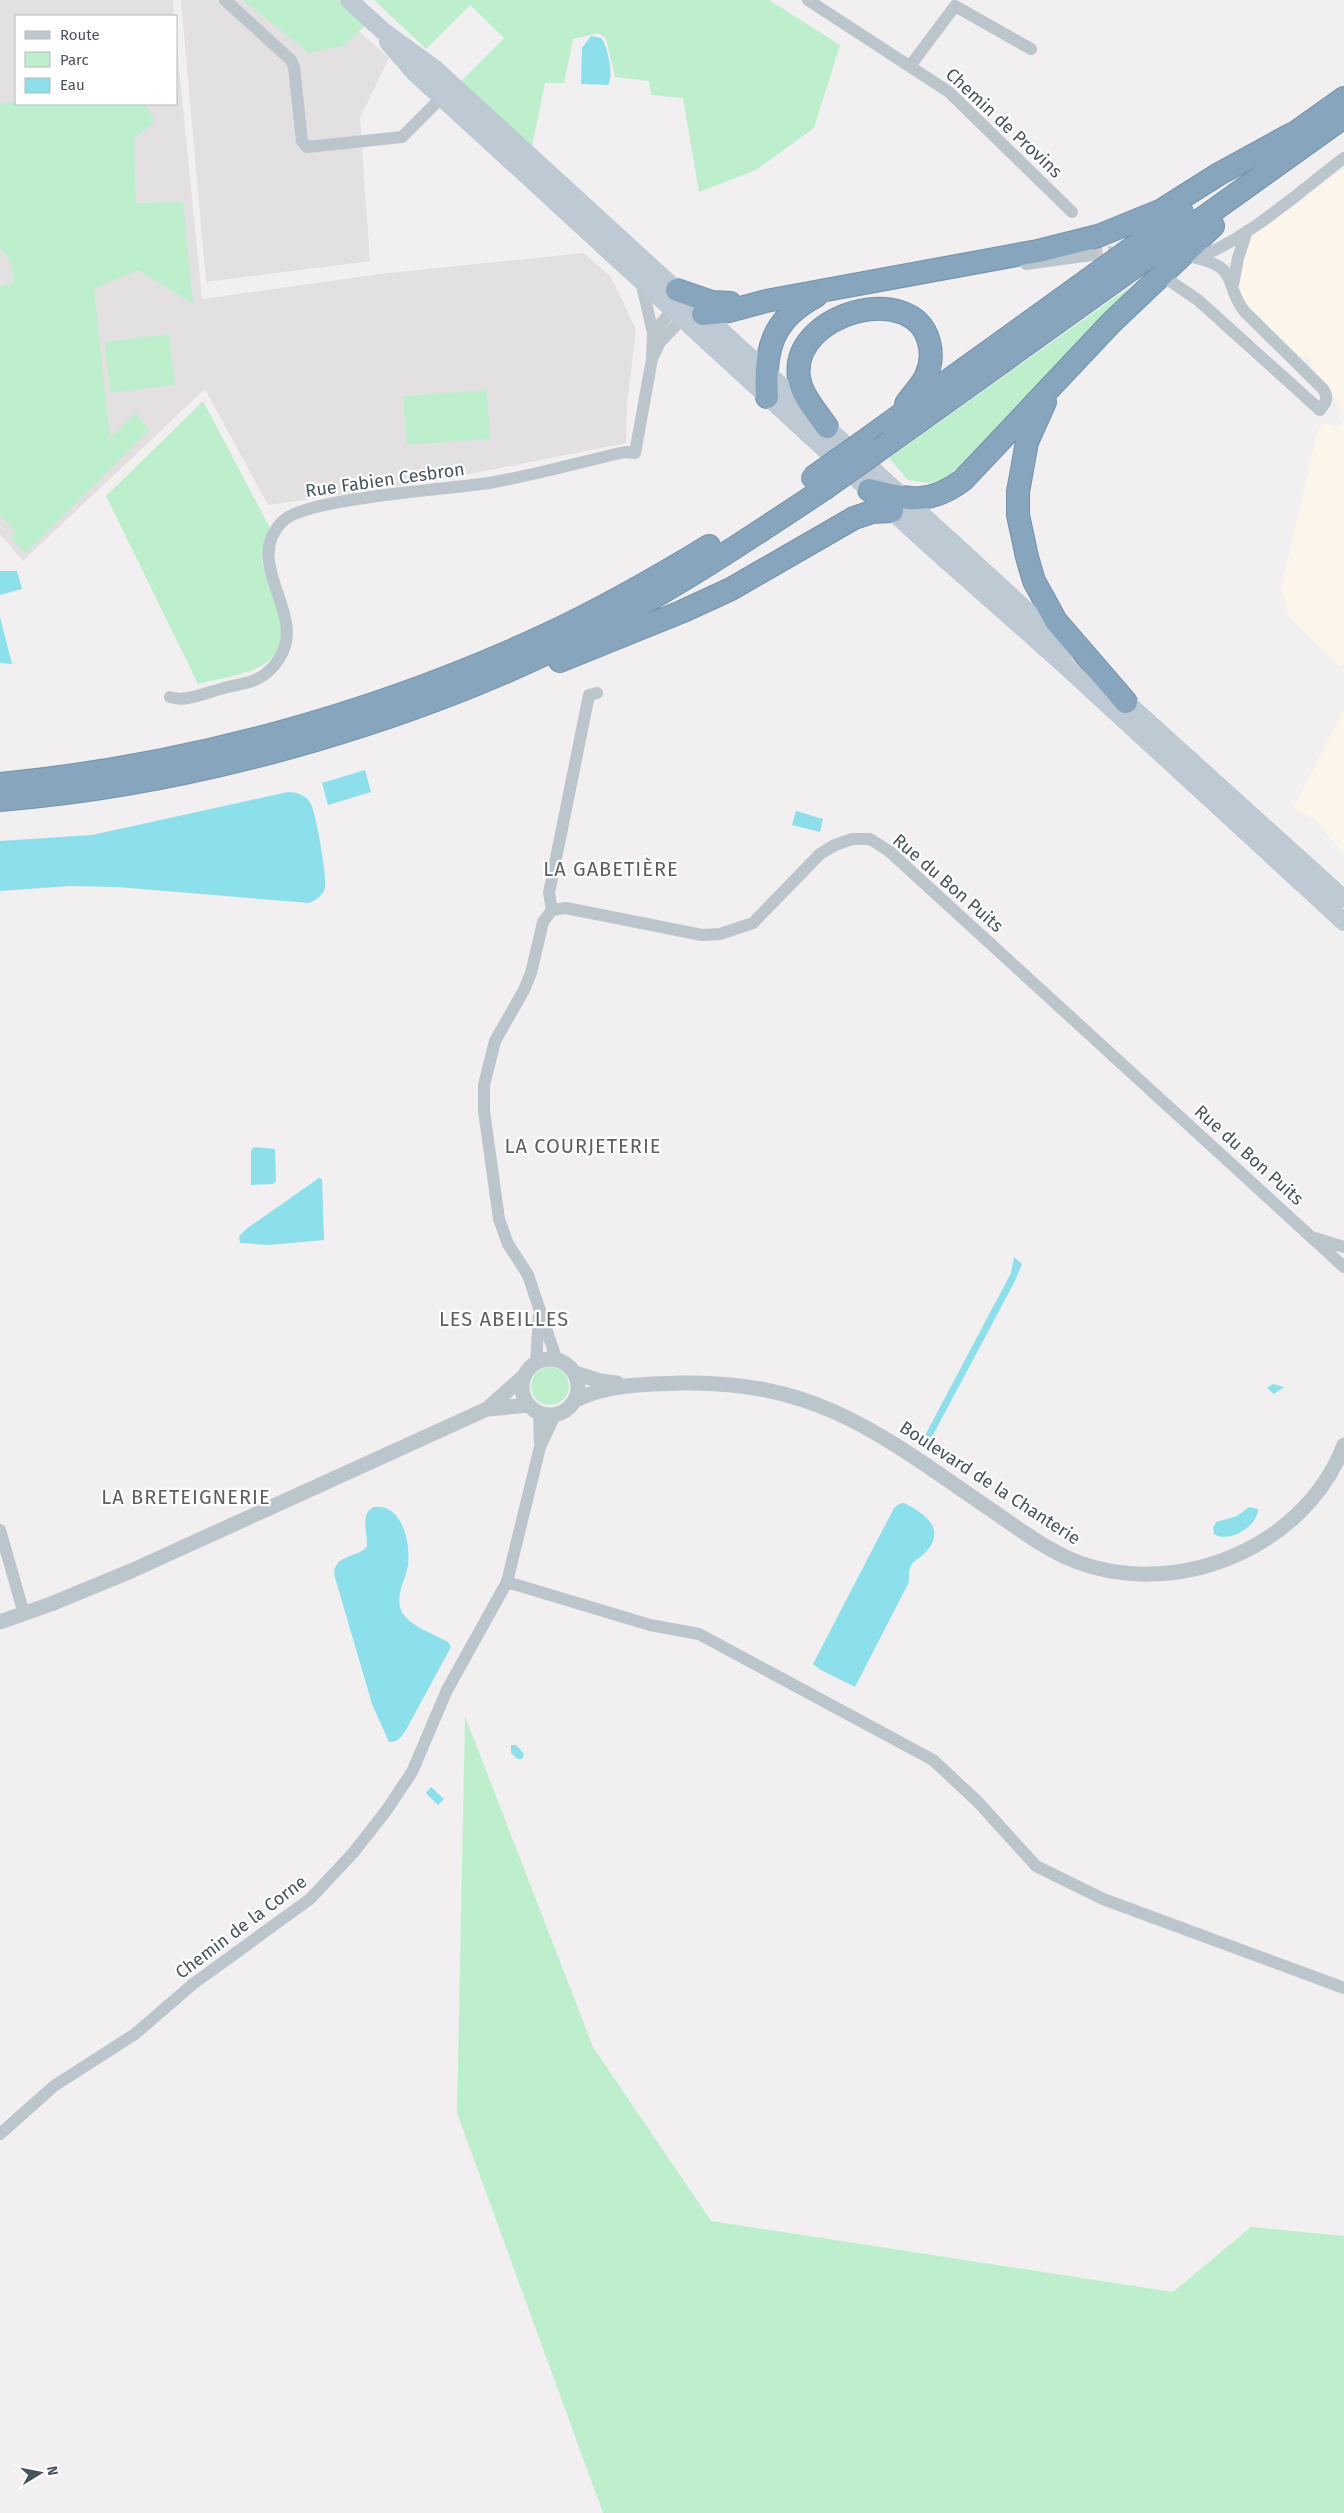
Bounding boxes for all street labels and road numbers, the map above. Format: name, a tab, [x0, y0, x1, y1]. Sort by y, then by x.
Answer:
street label: Chemin de Provins	[941, 63, 1067, 183]
street label: Rue Fabien Cesbron	[304, 458, 466, 502]
street label: Rue du Bon Puits	[888, 829, 1008, 937]
street label: Rue du Bon Puits	[1190, 1100, 1308, 1210]
street label: Boulevard de la Chanterie	[896, 1416, 1084, 1550]
street label: Chemin de la Corne	[171, 1870, 311, 1984]

